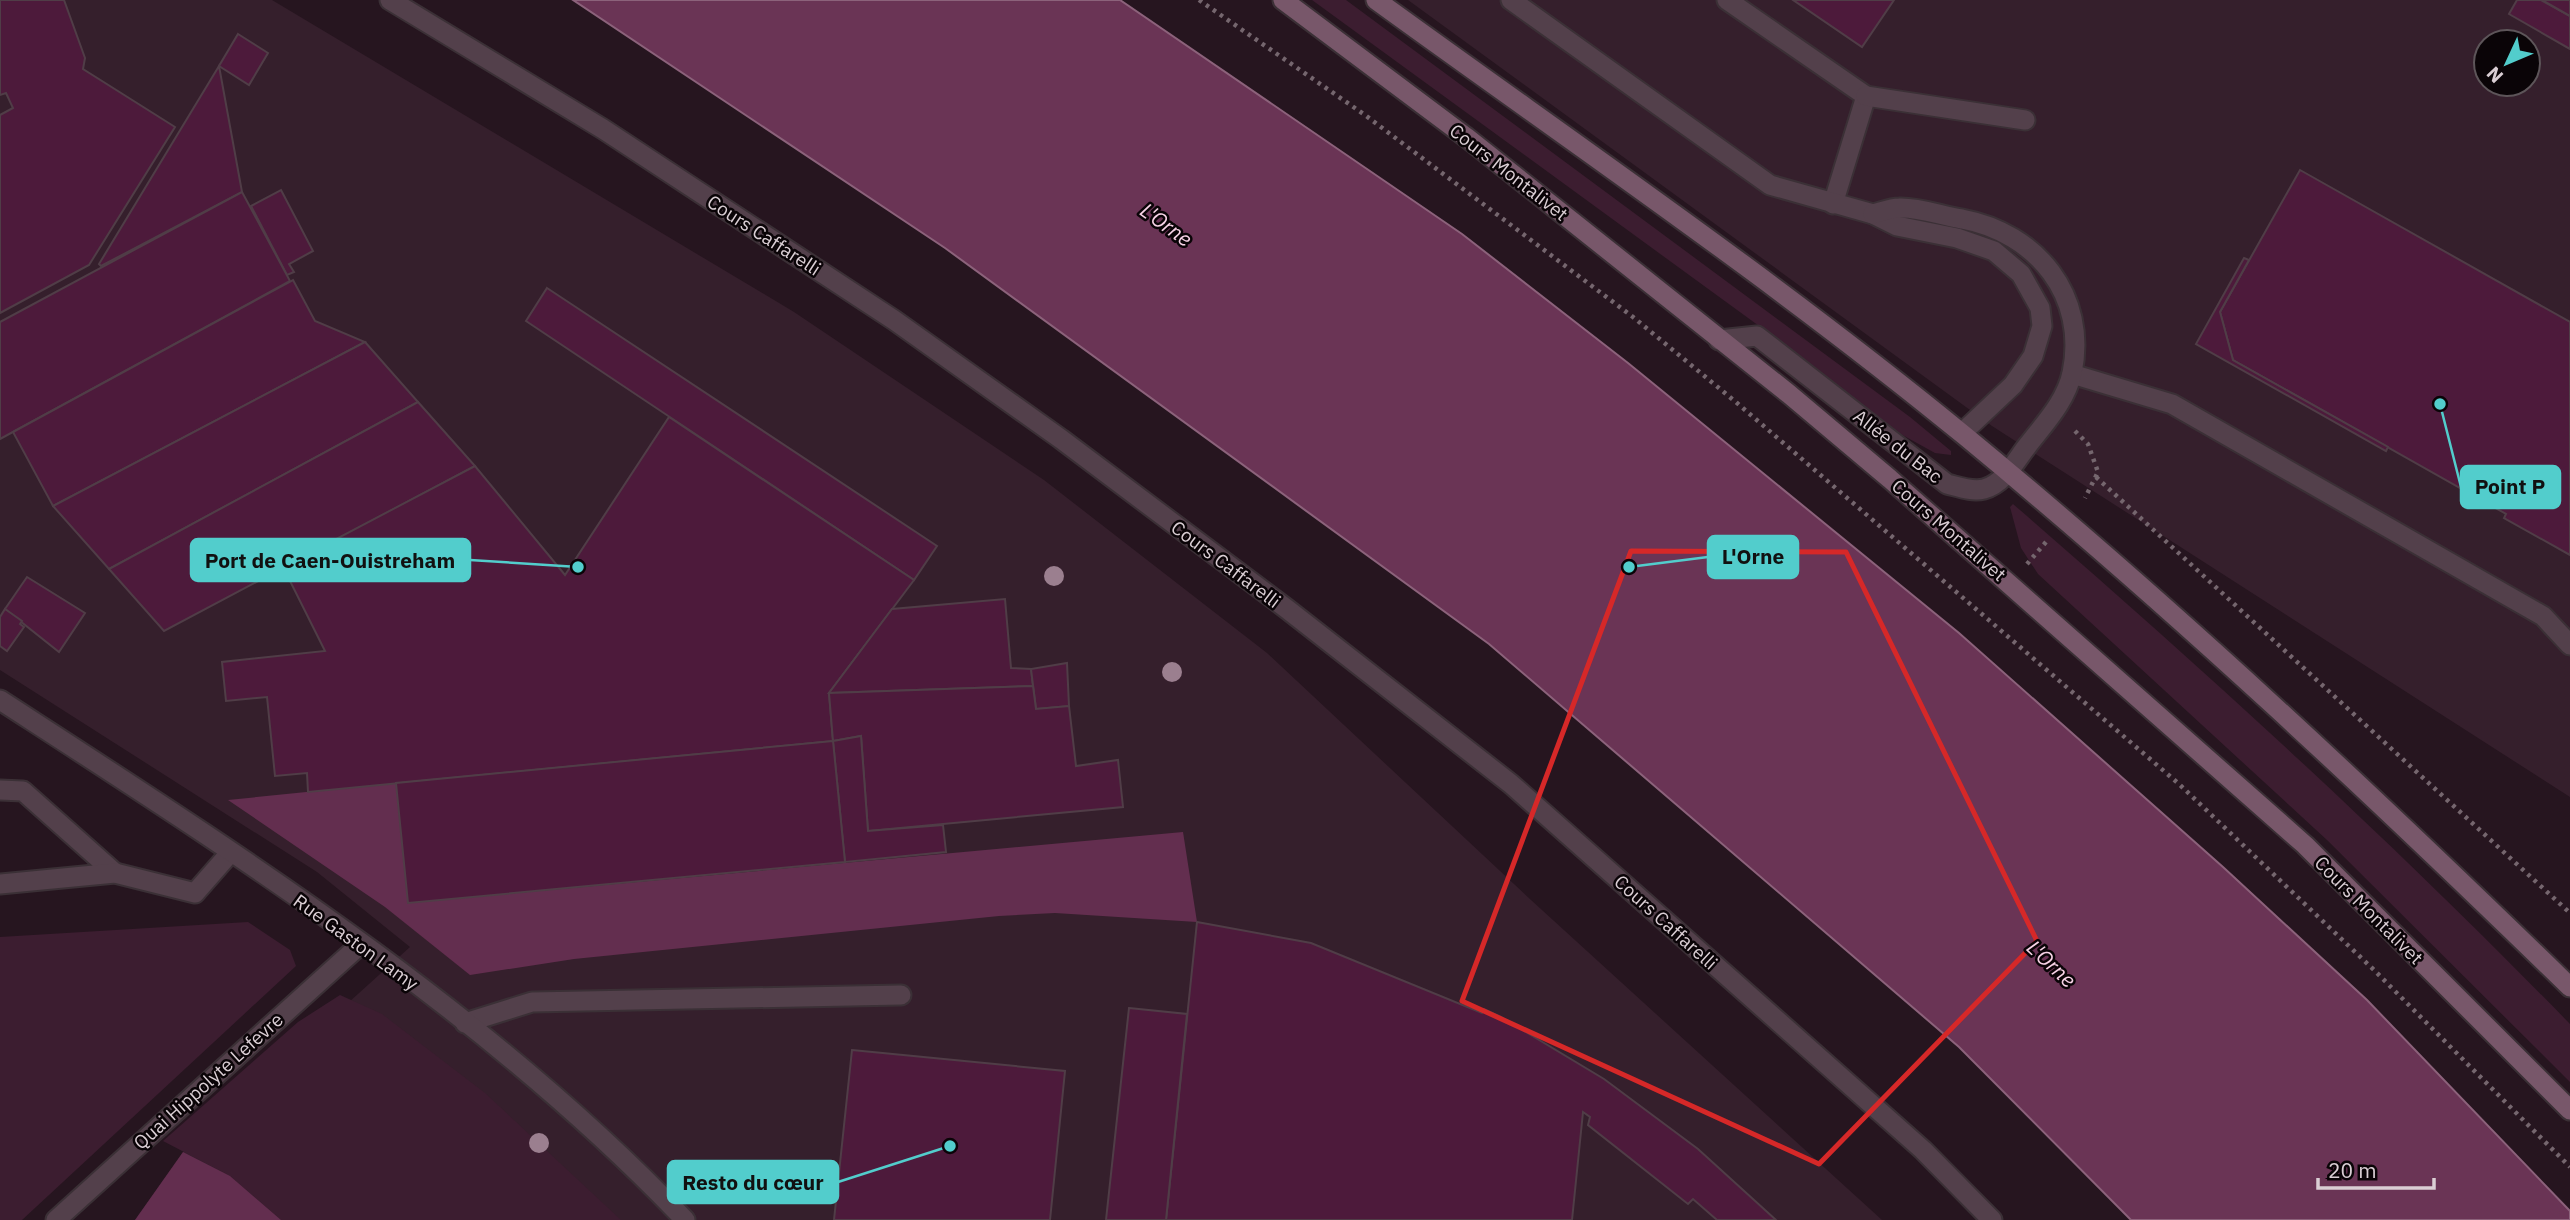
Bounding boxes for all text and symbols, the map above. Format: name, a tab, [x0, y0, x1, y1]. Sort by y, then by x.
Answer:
north arrow	[2472, 28, 2542, 98]
text: N	[2481, 62, 2508, 88]
street label: Cours Montalivet	[1445, 118, 1573, 226]
street label: Cours Caffarelli	[703, 189, 825, 281]
water label: L'Orne	[1135, 196, 1198, 253]
street label: Allée du Bac	[1849, 404, 1948, 488]
callout: Point P	[2461, 466, 2560, 508]
text: Point P	[2475, 472, 2545, 500]
street label: Cours Montalivet	[1887, 474, 2011, 586]
street label: Cours Caffarelli	[1167, 515, 1285, 613]
callout: L'Orne	[1708, 536, 1798, 578]
callout: Port de Caen-Ouistreham	[191, 539, 470, 581]
text: L'Orne	[1722, 542, 1784, 570]
text: Port de Caen-Ouistreham	[205, 546, 455, 574]
street label: Cours Montalivet	[2310, 851, 2428, 969]
street label: Cours Caffarelli	[1609, 869, 1723, 975]
street label: Rue Gaston Lamy	[289, 889, 424, 996]
water label: L'Orne	[2021, 933, 2082, 993]
street label: Quai Hippolyte Lefevre	[128, 1007, 288, 1155]
scale bar	[2318, 1146, 2434, 1190]
text: 20 m	[2328, 1156, 2377, 1184]
callout: Resto du cœur	[668, 1161, 838, 1203]
text: Resto du cœur	[682, 1168, 824, 1196]

